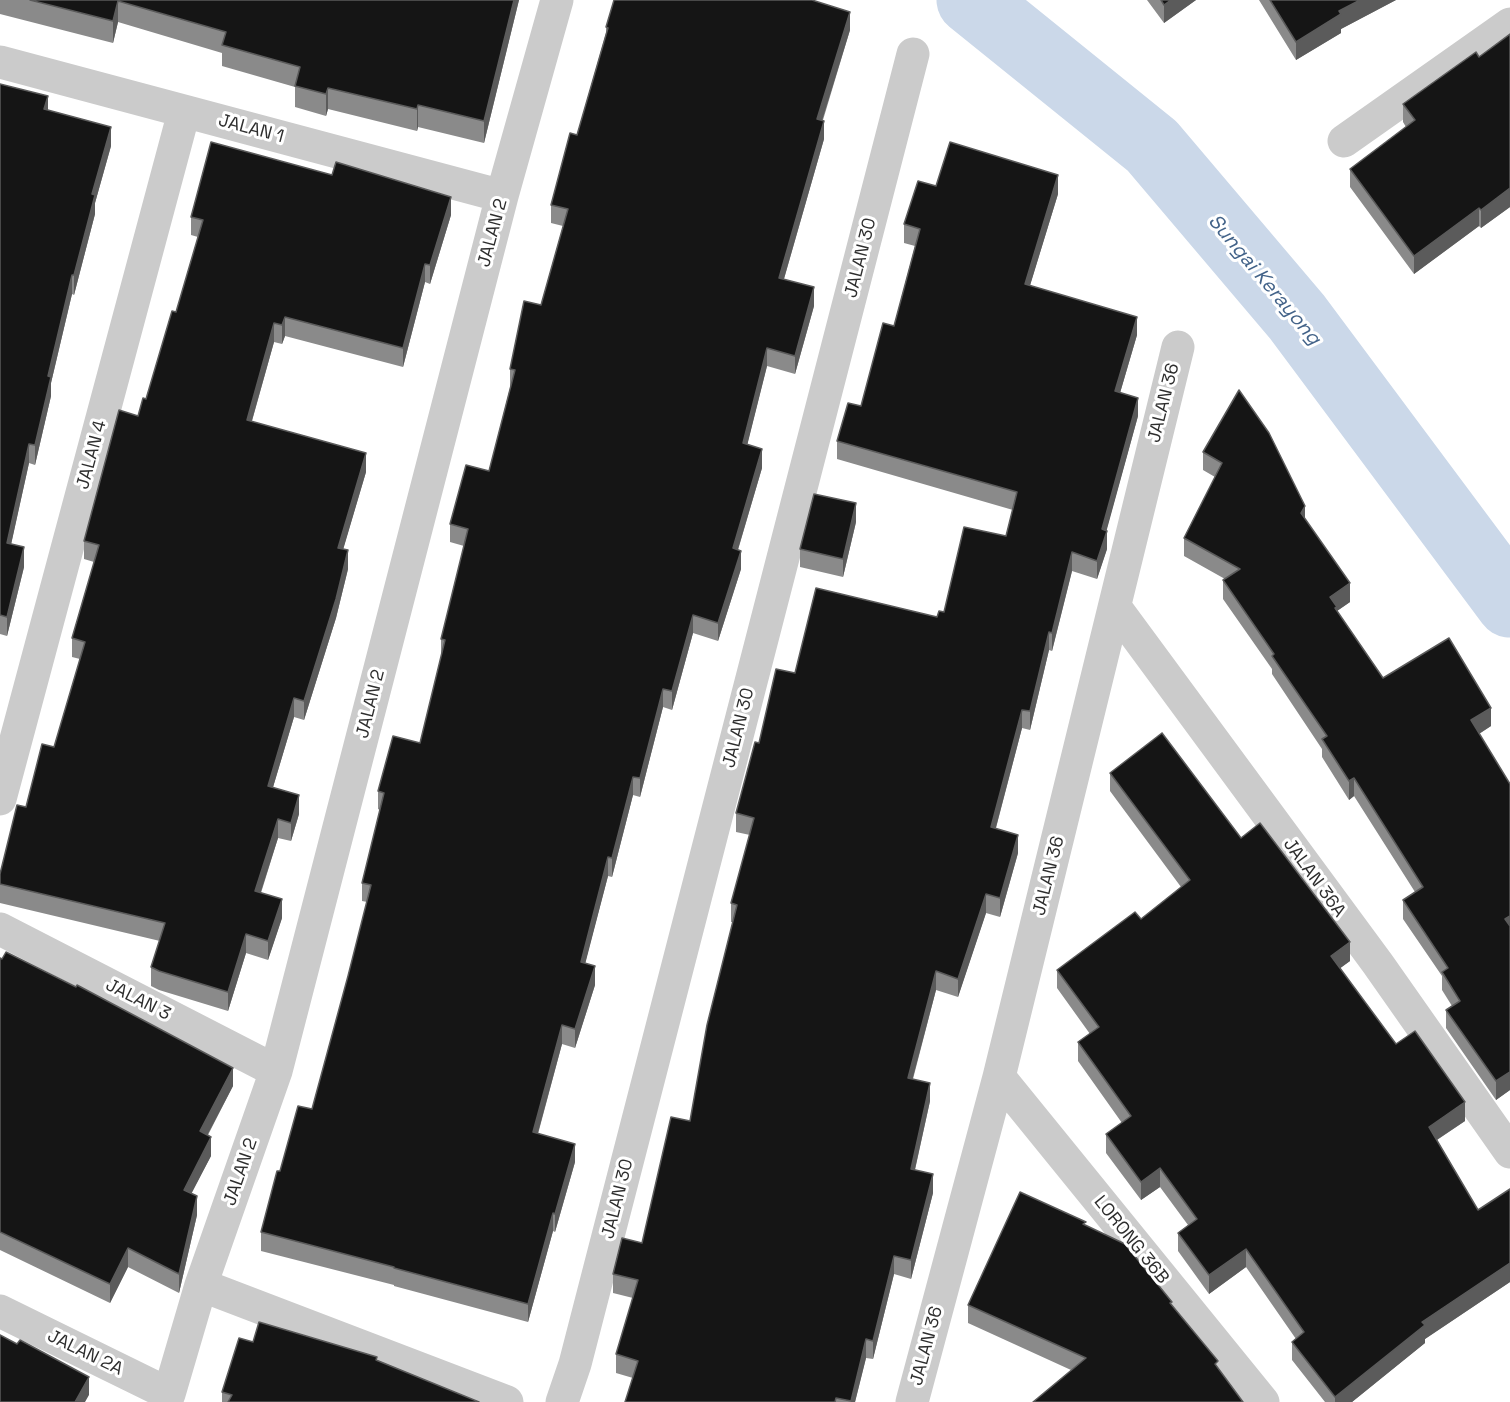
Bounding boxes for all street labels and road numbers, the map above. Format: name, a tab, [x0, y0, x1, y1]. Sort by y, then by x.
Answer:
street label: JALAN 1	[216, 110, 286, 148]
street label: JALAN 2	[473, 196, 513, 270]
street label: JALAN 30	[841, 216, 881, 300]
street label: JALAN 36	[1144, 361, 1184, 445]
street label: JALAN 4	[72, 418, 112, 492]
street label: JALAN 2	[352, 667, 390, 741]
street label: JALAN 30	[719, 686, 759, 770]
street label: JALAN 36	[1029, 834, 1069, 918]
street label: JALAN 36A	[1278, 834, 1350, 922]
street label: JALAN 3	[102, 974, 174, 1026]
street label: JALAN 2	[219, 1135, 263, 1209]
street label: JALAN 30	[598, 1157, 638, 1241]
street label: LORONG 36B	[1089, 1192, 1173, 1288]
street label: JALAN 36	[906, 1304, 948, 1388]
street label: JALAN 2A	[44, 1325, 126, 1381]

